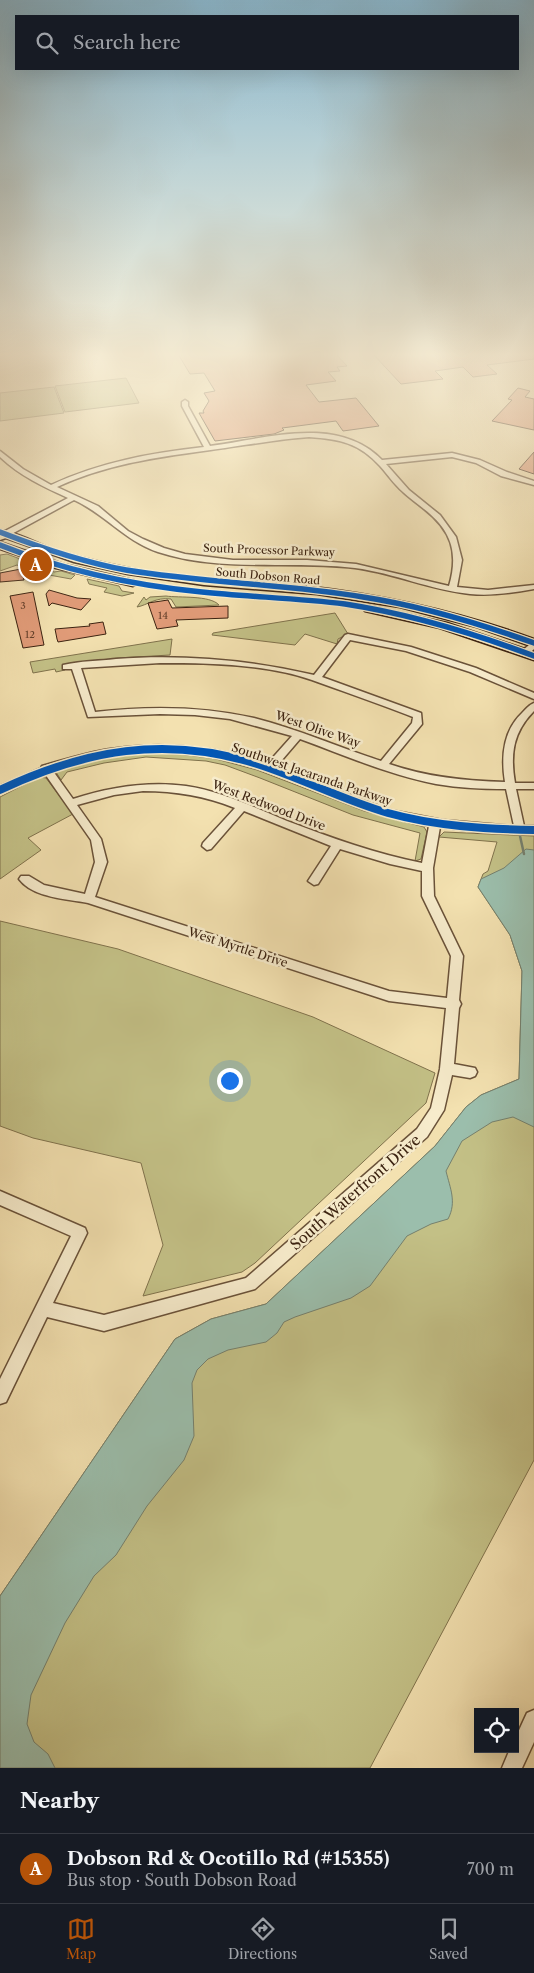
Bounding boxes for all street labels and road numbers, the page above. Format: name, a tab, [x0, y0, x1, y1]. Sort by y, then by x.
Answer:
street label: South Processor Parkway	[203, 541, 336, 559]
street label: South Dobson Road	[215, 564, 321, 588]
street label: West Olive Way	[273, 707, 363, 751]
street label: Southwest Jacaranda Parkway	[230, 739, 395, 809]
street label: West Redwood Drive	[209, 776, 328, 834]
street label: West Myrtle Drive	[185, 924, 290, 970]
street label: South Waterfront Drive	[286, 1130, 424, 1254]

